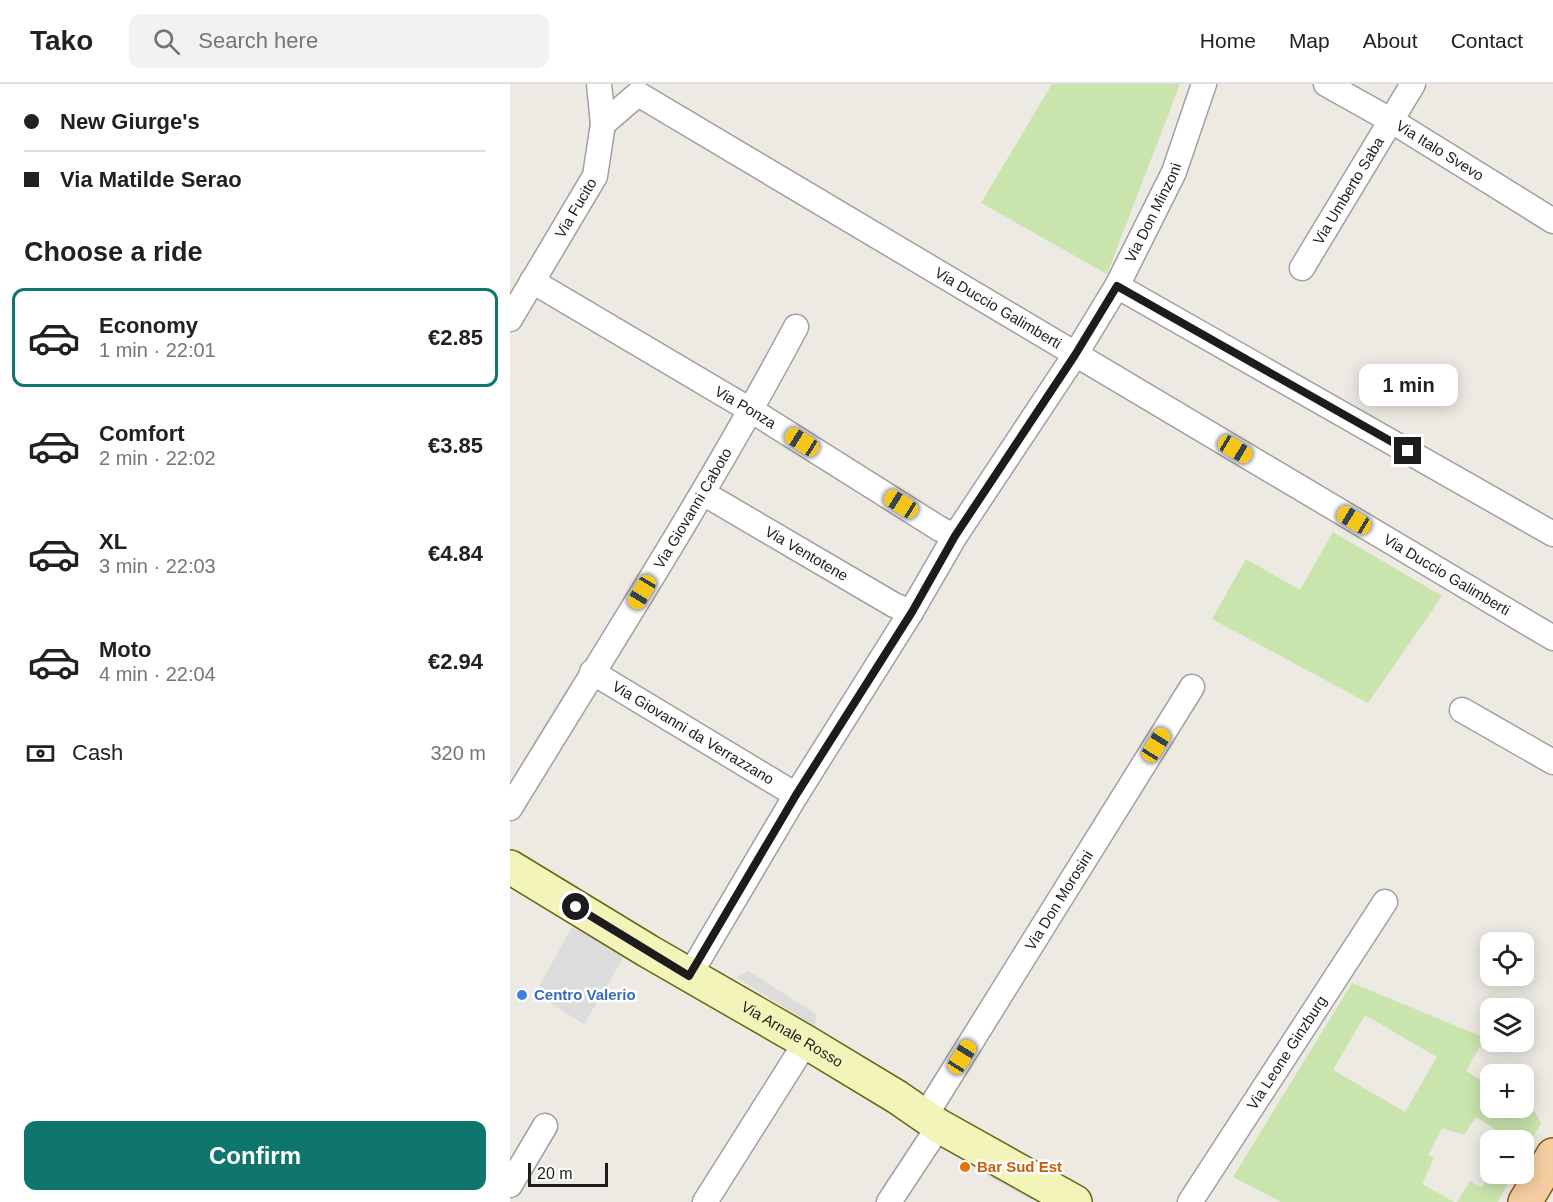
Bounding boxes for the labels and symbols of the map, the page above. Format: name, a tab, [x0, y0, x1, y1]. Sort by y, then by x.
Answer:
street label: Via Italo Svevo	[1393, 117, 1487, 184]
street label: Via Umberto Saba	[1309, 133, 1387, 247]
street label: Via Don Minzoni	[1121, 161, 1184, 265]
street label: Via Fucito	[551, 175, 600, 241]
street label: Via Duccio Galimberti	[932, 264, 1065, 352]
callout: 1 min	[1358, 364, 1458, 406]
street label: Via Ponza	[712, 382, 780, 432]
car	[782, 425, 822, 459]
car	[1215, 432, 1255, 466]
route end	[1394, 437, 1421, 464]
street label: Via Giovanni Caboto	[650, 445, 735, 572]
car	[881, 487, 921, 521]
car	[1334, 503, 1374, 537]
street label: Via Ventotene	[762, 522, 851, 584]
street label: Via Duccio Galimberti	[1381, 530, 1513, 619]
car	[625, 572, 659, 612]
street label: Via Giovanni da Verrazzano	[609, 677, 777, 788]
car	[1139, 725, 1173, 765]
street label: Via Don Morosini	[1021, 847, 1096, 953]
route start	[562, 893, 589, 920]
place label: Centro Valerio	[534, 986, 636, 1003]
marker: Centro Valerio	[515, 988, 529, 1002]
street label: Via Leone Ginzburg	[1243, 992, 1330, 1113]
street label: Via Arnale Rosso	[738, 998, 846, 1070]
car	[945, 1037, 979, 1077]
place label: Bar Sud Est	[977, 1158, 1062, 1175]
scale bar	[528, 1160, 608, 1188]
marker: Bar Sud Est	[958, 1160, 972, 1174]

